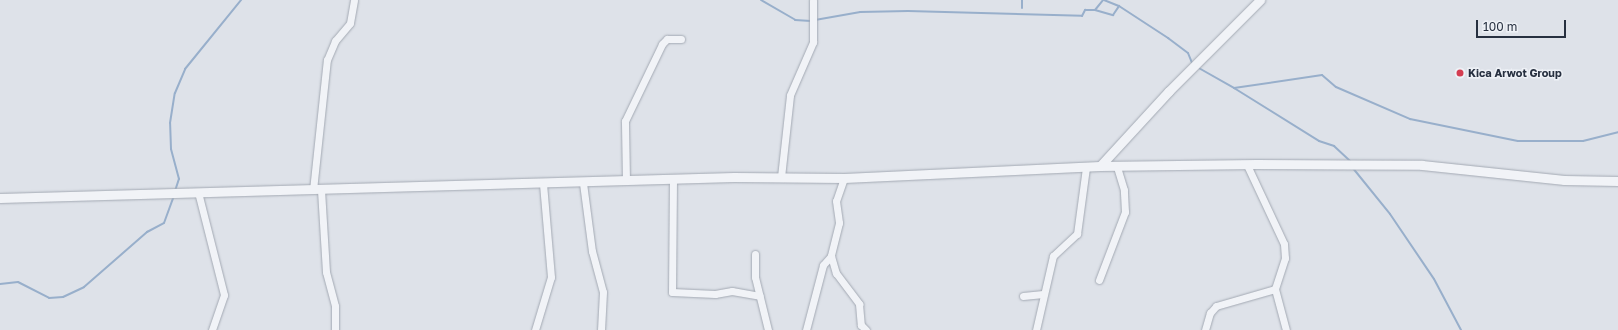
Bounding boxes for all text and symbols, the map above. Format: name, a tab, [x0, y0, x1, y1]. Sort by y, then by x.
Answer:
scale bar	[1478, 12, 1568, 38]
text: 100 m	[1483, 19, 1517, 34]
place label: Kica Arwot Group	[1468, 66, 1562, 80]
marker: Kica Arwot Group	[1455, 68, 1465, 78]

